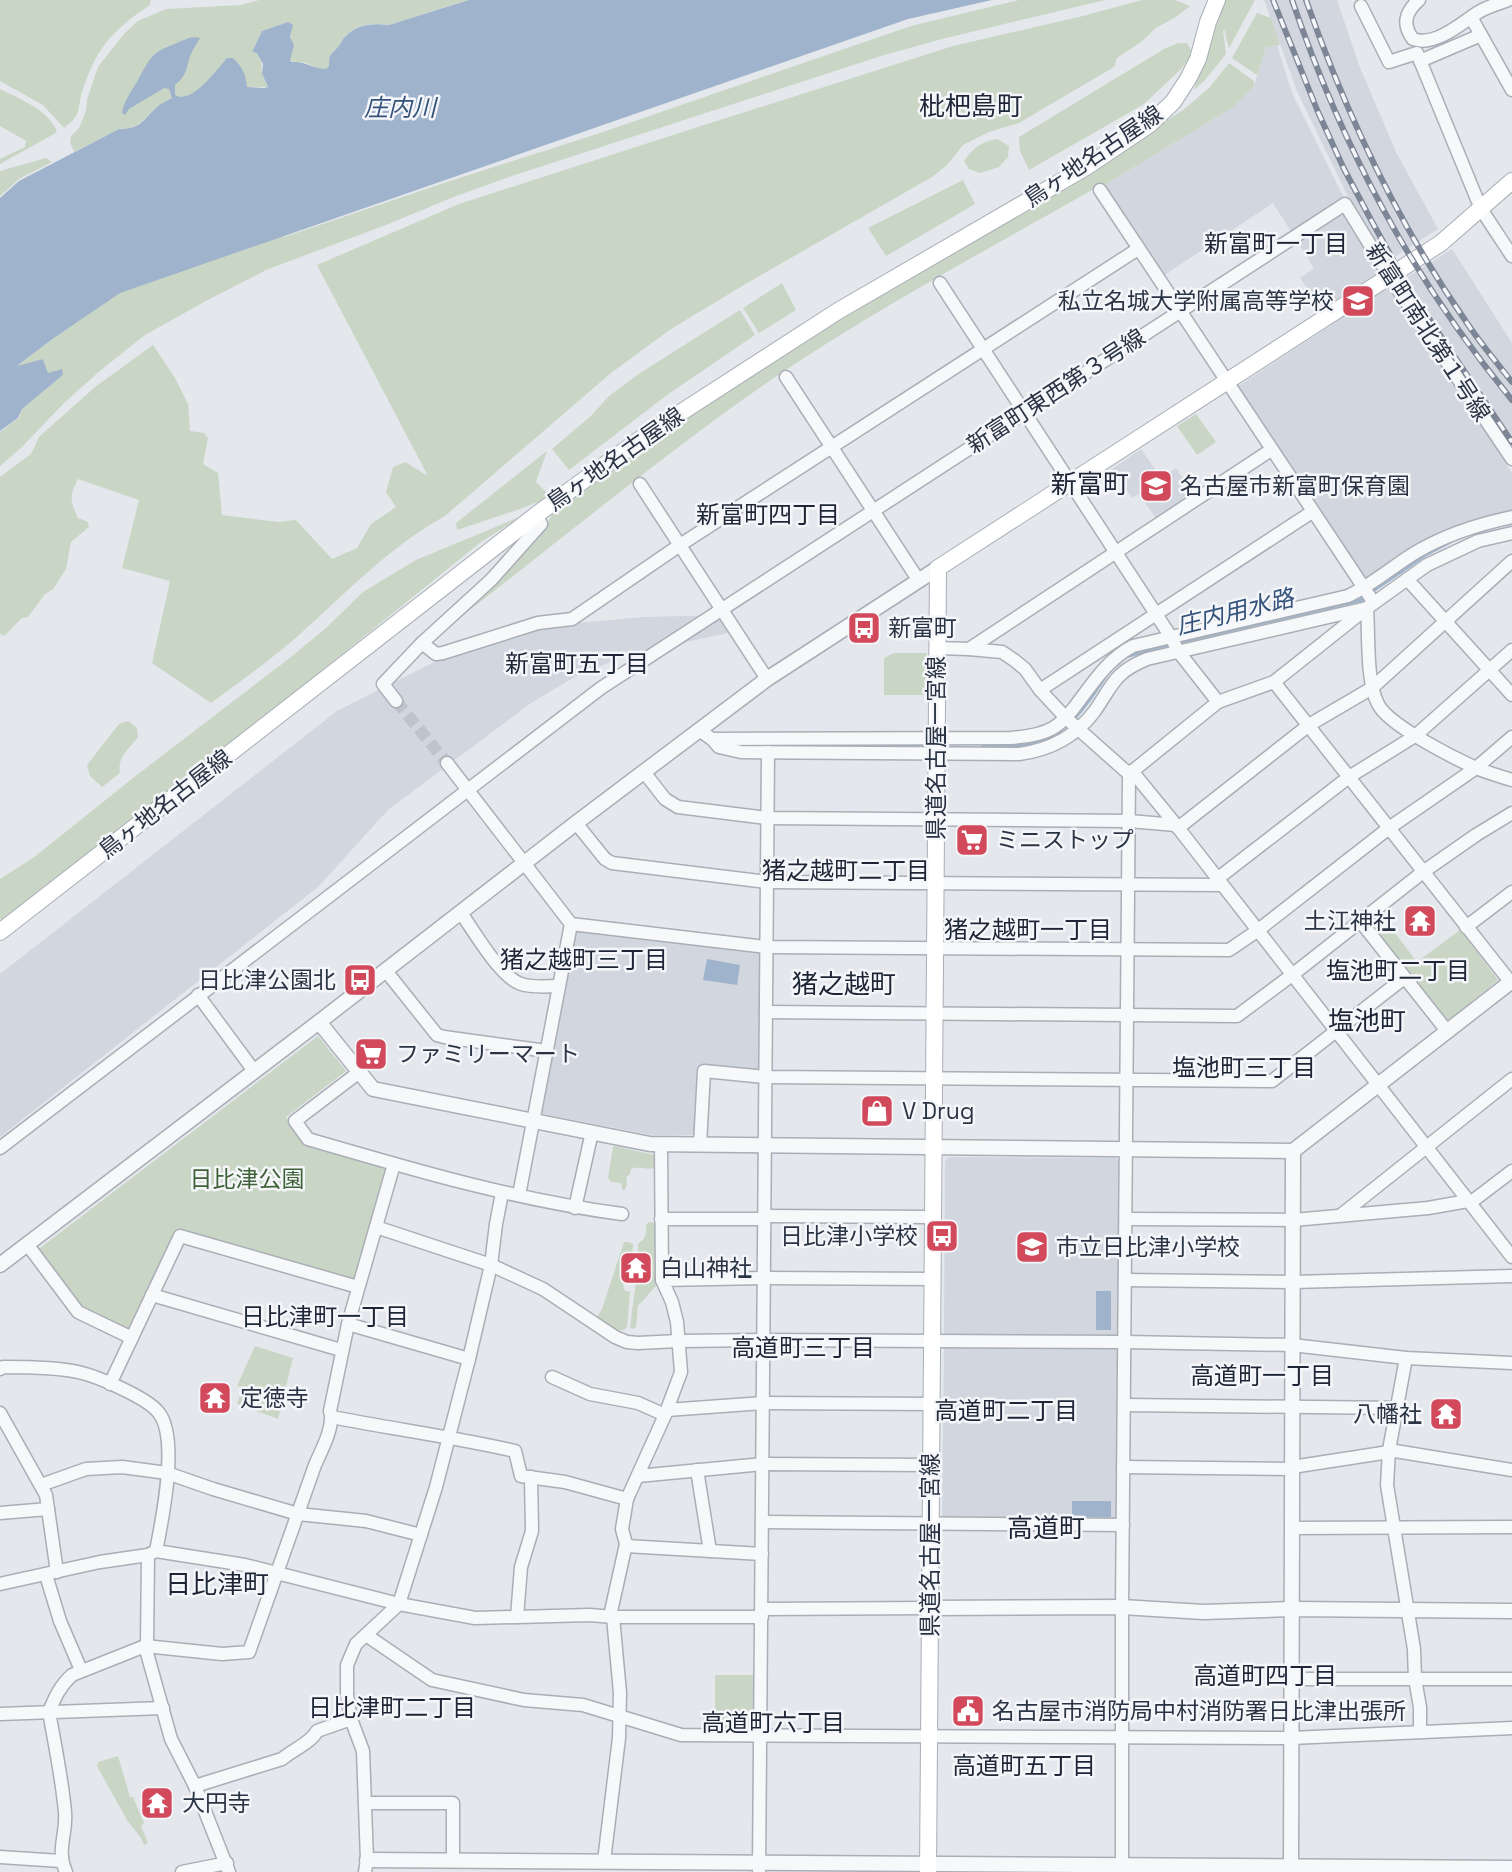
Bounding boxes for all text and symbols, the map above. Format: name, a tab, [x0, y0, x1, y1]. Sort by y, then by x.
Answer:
district label: 枇杷島町	[919, 89, 1023, 123]
water label: 庄内川	[364, 92, 439, 123]
street label: 鳥ヶ地名古屋線	[1018, 99, 1168, 213]
district label: 新富町一丁目	[1204, 228, 1348, 259]
street label: 新富町南北第１号線	[1359, 237, 1497, 427]
school or university icon: 私立名城大学附属高等学校	[1339, 282, 1377, 320]
place label: 私立名城大学附属高等学校	[1058, 286, 1334, 316]
street label: 新富町東西第３号線	[961, 322, 1151, 460]
street label: 鳥ヶ地名古屋線	[540, 401, 690, 517]
district label: 新富町	[1051, 467, 1129, 501]
school or university icon: 名古屋市新富町保育園	[1137, 467, 1175, 505]
place label: 名古屋市新富町保育園	[1180, 471, 1410, 501]
district label: 新富町四丁目	[696, 499, 840, 530]
water label: 庄内用水路	[1173, 581, 1299, 641]
bus stop icon: 新富町	[845, 609, 883, 647]
place label: 新富町	[888, 613, 957, 643]
district label: 新富町五丁目	[505, 648, 649, 679]
street label: 県道名古屋一宮線	[921, 656, 951, 840]
street label: 鳥ヶ地名古屋線	[92, 743, 238, 865]
supermarket icon: ミニストップ	[953, 821, 991, 859]
place label: ミニストップ	[996, 825, 1134, 855]
district label: 猪之越町二丁目	[762, 855, 930, 886]
temple icon: 土江神社	[1401, 902, 1439, 940]
place label: 土江神社	[1304, 906, 1396, 936]
district label: 猪之越町一丁目	[944, 914, 1112, 945]
district label: 猪之越町三丁目	[500, 944, 668, 975]
district label: 塩池町二丁目	[1326, 955, 1470, 986]
bus stop icon: 日比津公園北	[341, 961, 379, 999]
place label: 日比津公園北	[198, 965, 336, 995]
district label: 猪之越町	[792, 967, 896, 1001]
district label: 塩池町	[1328, 1004, 1406, 1038]
supermarket icon: ファミリーマート	[352, 1035, 390, 1073]
place label: ファミリーマート	[396, 1039, 580, 1069]
district label: 塩池町三丁目	[1172, 1052, 1316, 1083]
shop icon: V Drug	[858, 1092, 896, 1130]
place label: V Drug	[902, 1096, 975, 1126]
park label: 日比津公園	[190, 1164, 305, 1194]
bus stop icon: 日比津小学校	[923, 1217, 961, 1255]
place label: 日比津小学校	[780, 1221, 918, 1251]
school or university icon: 市立日比津小学校	[1013, 1228, 1051, 1266]
place label: 市立日比津小学校	[1056, 1232, 1240, 1262]
temple icon: 白山神社	[617, 1249, 655, 1287]
place label: 白山神社	[660, 1253, 752, 1283]
district label: 日比津町一丁目	[241, 1301, 409, 1332]
district label: 高道町三丁目	[731, 1332, 875, 1363]
district label: 高道町一丁目	[1190, 1360, 1334, 1391]
temple icon: 定徳寺	[196, 1379, 234, 1417]
place label: 定徳寺	[240, 1383, 309, 1413]
district label: 高道町二丁目	[934, 1395, 1078, 1426]
temple icon: 八幡社	[1427, 1395, 1465, 1433]
place label: 八幡社	[1353, 1399, 1422, 1429]
street label: 県道名古屋一宮線	[915, 1453, 945, 1637]
district label: 高道町	[1007, 1511, 1085, 1545]
district label: 日比津町	[165, 1567, 269, 1601]
district label: 高道町四丁目	[1193, 1660, 1337, 1691]
district label: 日比津町二丁目	[308, 1692, 476, 1723]
public building icon: 名古屋市消防局中村消防署日比津出張所	[949, 1692, 987, 1730]
place label: 名古屋市消防局中村消防署日比津出張所	[992, 1696, 1406, 1726]
district label: 高道町六丁目	[701, 1707, 845, 1738]
district label: 高道町五丁目	[952, 1750, 1096, 1781]
temple icon: 大円寺	[138, 1784, 176, 1822]
place label: 大円寺	[182, 1788, 251, 1818]

